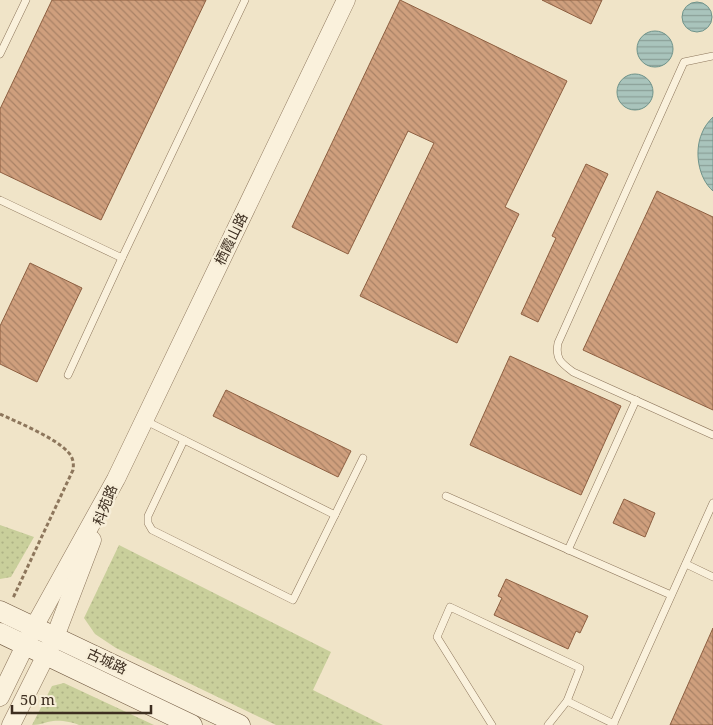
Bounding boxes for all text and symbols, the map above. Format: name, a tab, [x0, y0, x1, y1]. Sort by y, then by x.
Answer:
street label: 栖霞山路	[210, 209, 251, 268]
street label: 科苑路	[88, 482, 121, 528]
street label: 古城路	[84, 643, 130, 678]
scale bar	[12, 682, 151, 714]
text: 50 m	[20, 689, 55, 709]

